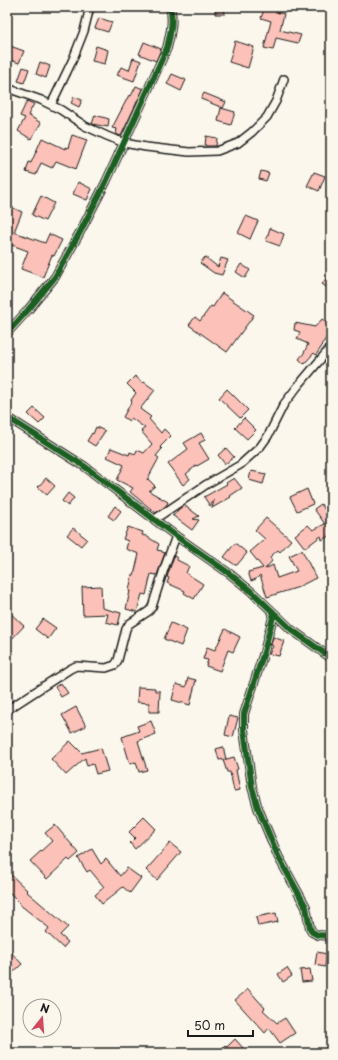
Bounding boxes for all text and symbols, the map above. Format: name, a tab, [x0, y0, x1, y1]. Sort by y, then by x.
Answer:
north arrow	[22, 998, 62, 1038]
text: N	[38, 999, 52, 1017]
scale bar	[188, 1012, 253, 1038]
text: 50 m	[194, 1016, 225, 1034]

